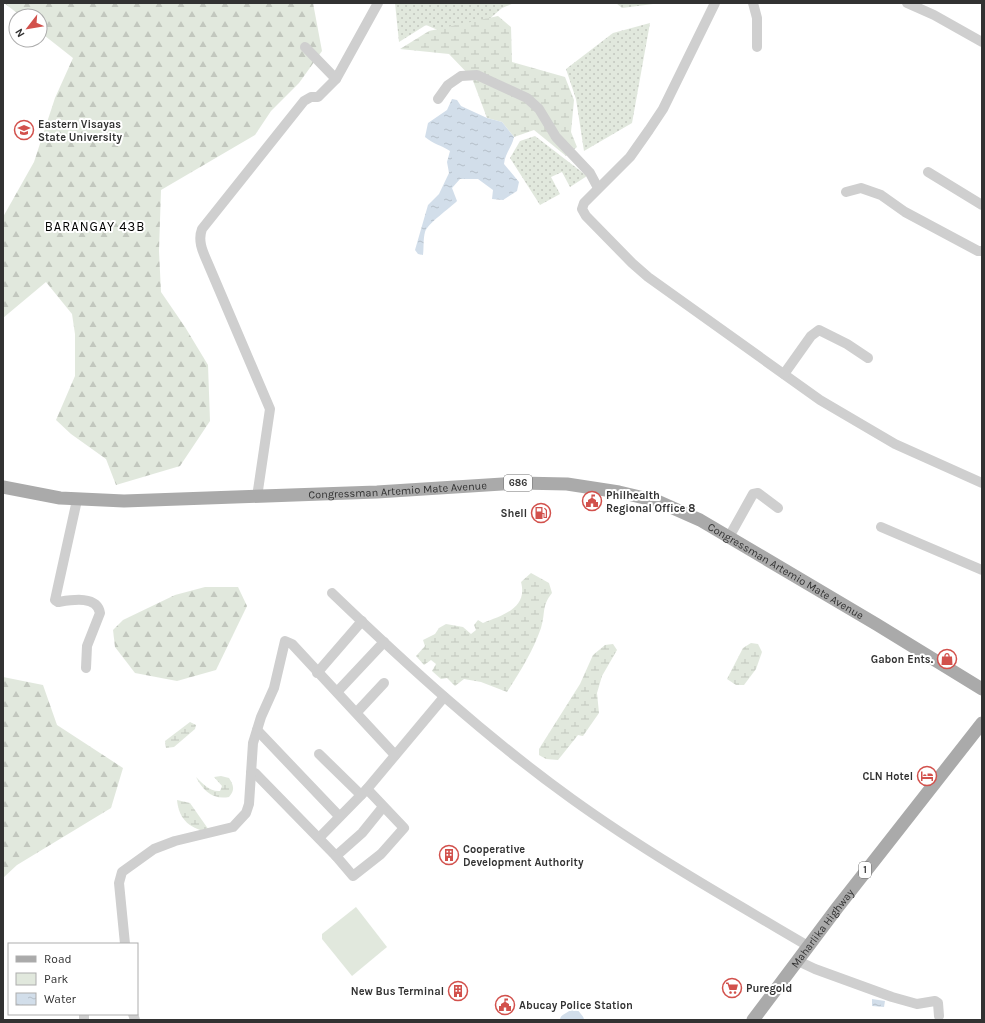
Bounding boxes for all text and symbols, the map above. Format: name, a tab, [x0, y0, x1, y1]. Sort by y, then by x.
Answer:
north arrow	[8, 8, 48, 48]
text: N	[12, 26, 27, 40]
place label: Eastern Visayas State University	[38, 118, 122, 144]
school or university icon: Eastern Visayas State University	[13, 119, 35, 141]
district label: BARANGAY 43B	[45, 219, 145, 234]
road number: 686	[504, 475, 532, 491]
street label: Congressman Artemio Mate Avenue	[308, 479, 488, 501]
place label: Philhealth Regional Office 8	[606, 489, 695, 515]
public building icon: Philhealth Regional Office 8	[581, 490, 603, 512]
fuel station icon: Shell	[530, 502, 552, 524]
place label: Shell	[501, 507, 527, 520]
street label: Congressman Artemio Mate Avenue	[706, 520, 866, 622]
shop icon: Gabon Ents.	[936, 648, 958, 670]
place label: Gabon Ents.	[871, 653, 934, 666]
hotel icon: CLN Hotel	[916, 765, 938, 787]
place label: CLN Hotel	[862, 770, 913, 783]
place label: Cooperative Development Authority	[463, 843, 584, 869]
building icon: Cooperative Development Authority	[438, 844, 460, 866]
road number: 1	[859, 862, 871, 878]
street label: Maharlika Highway	[788, 886, 856, 970]
legend	[8, 943, 138, 1015]
text: Road	[44, 952, 72, 966]
text: Park	[44, 972, 69, 986]
supermarket icon: Puregold	[721, 977, 743, 999]
building icon: New Bus Terminal	[447, 980, 469, 1002]
place label: Puregold	[746, 982, 792, 995]
place label: New Bus Terminal	[351, 985, 444, 998]
text: Water	[44, 992, 77, 1006]
public building icon: Abucay Police Station	[494, 994, 516, 1016]
place label: Abucay Police Station	[519, 999, 633, 1012]

